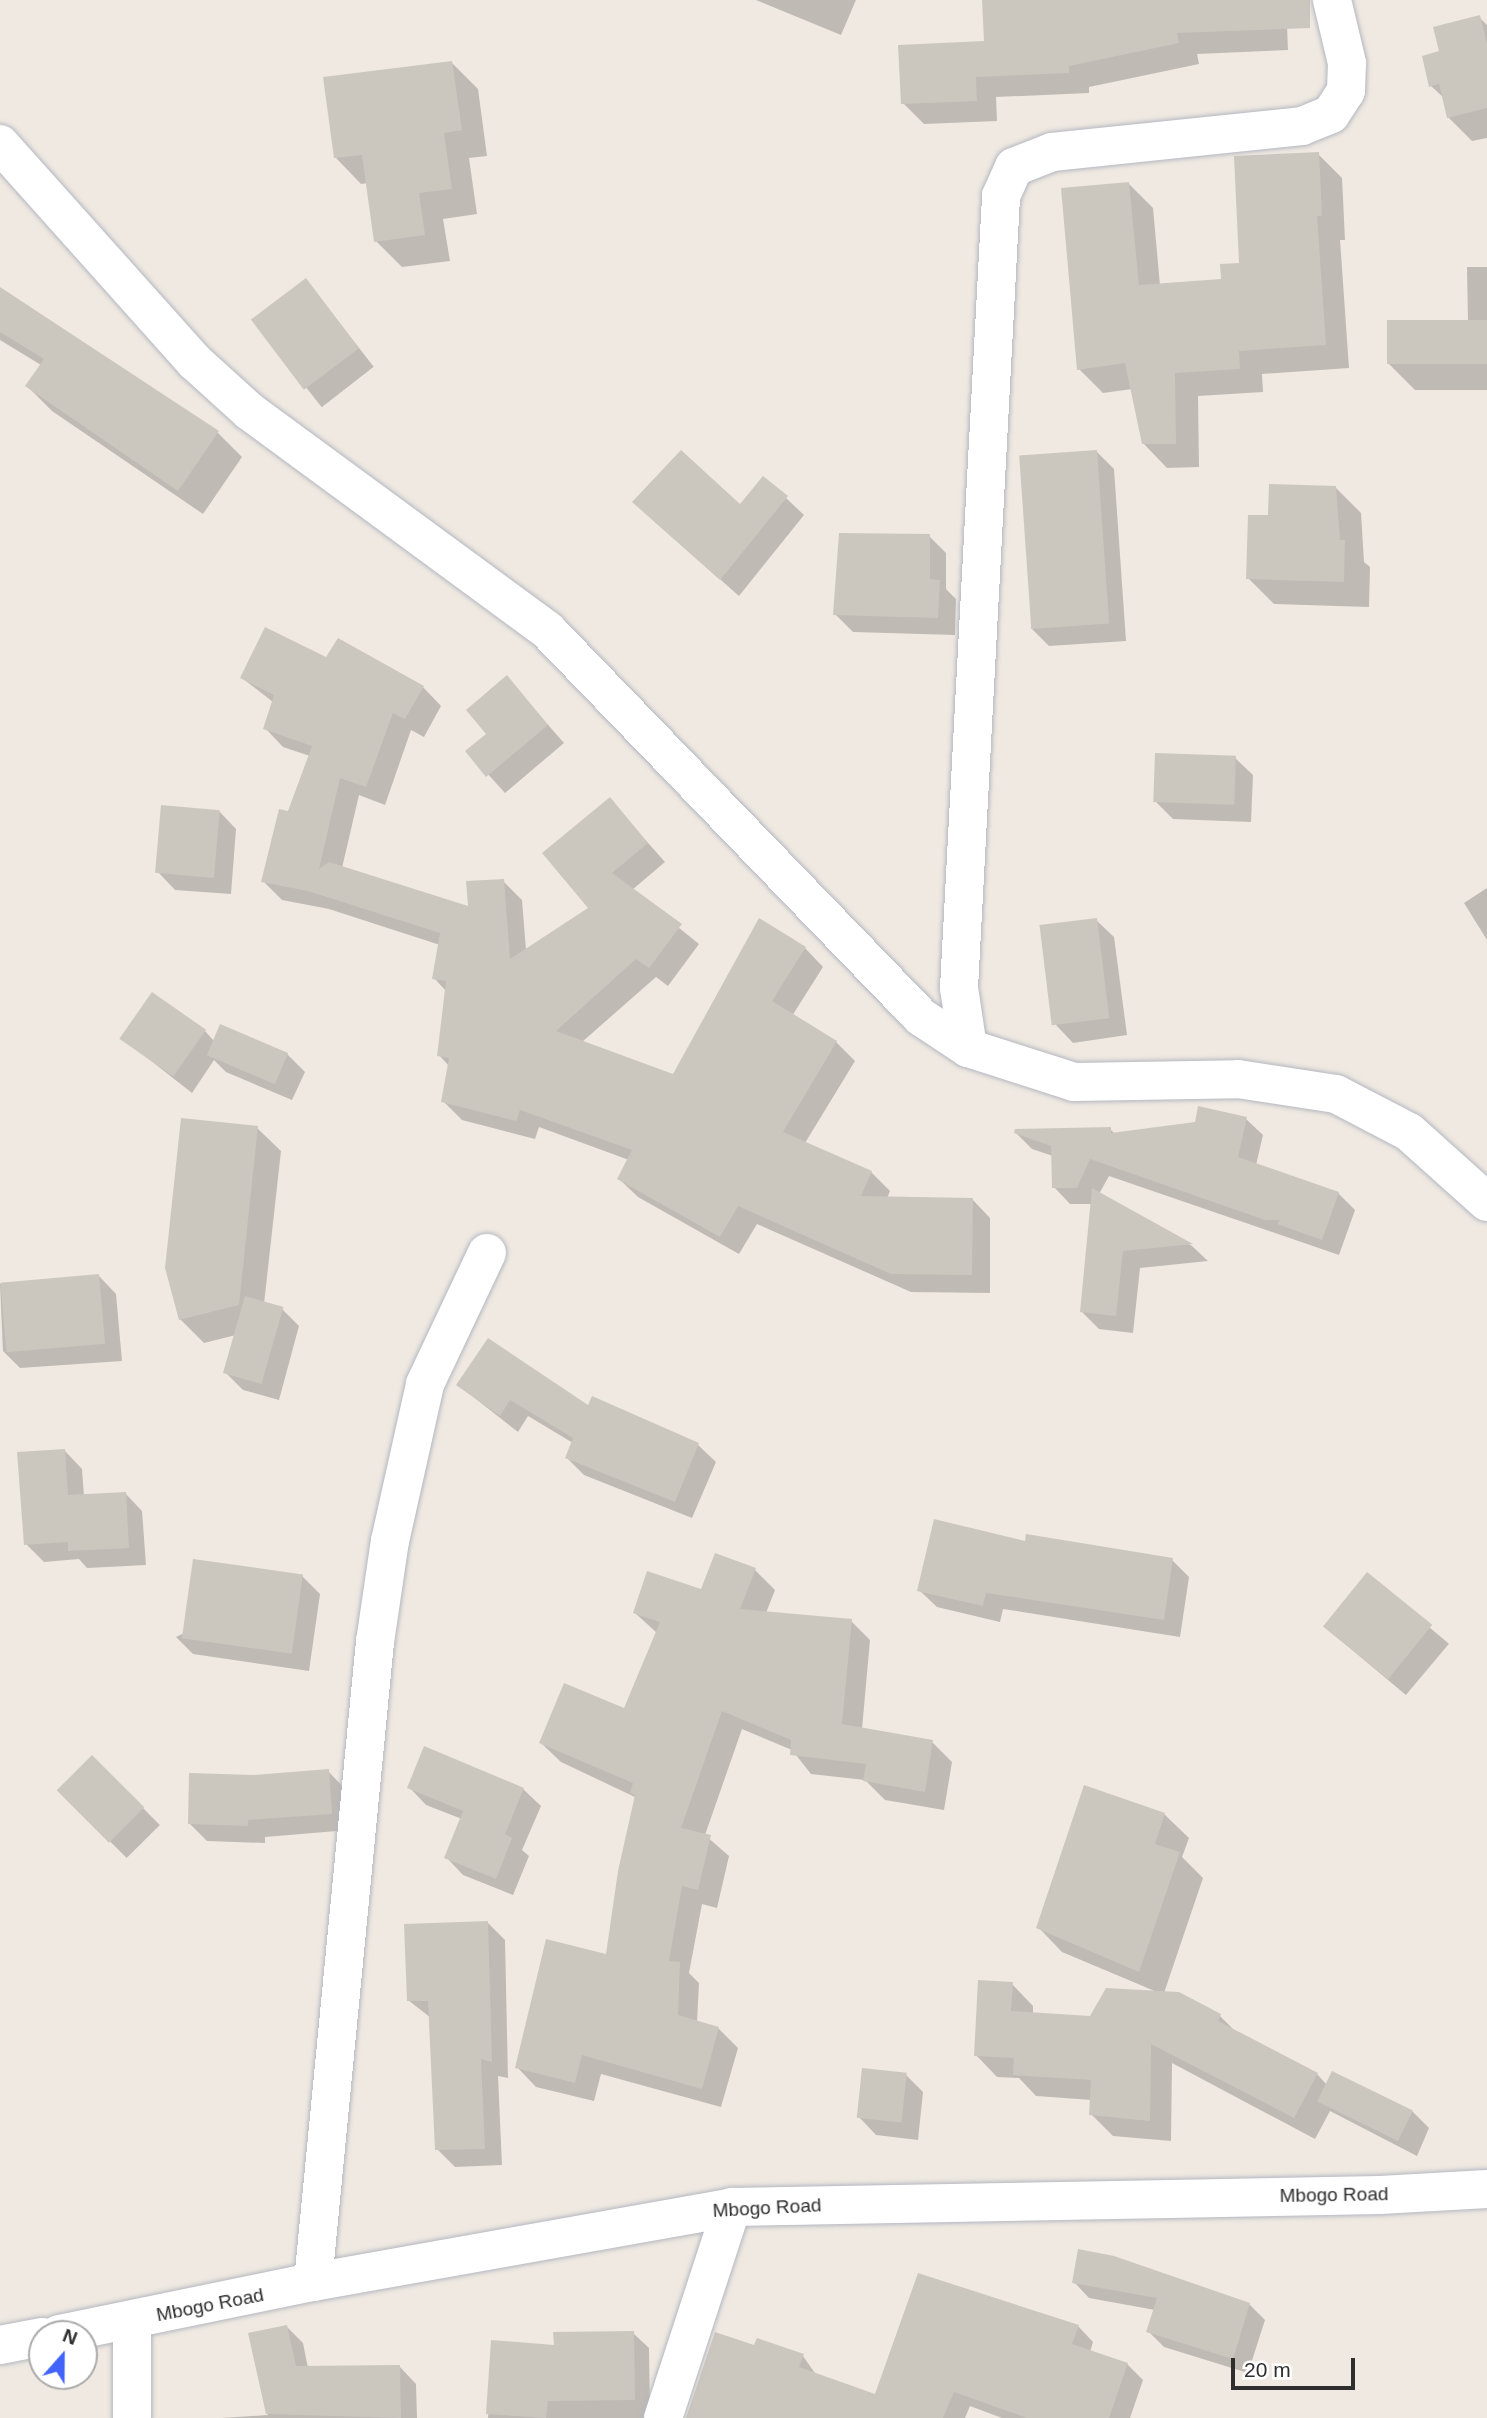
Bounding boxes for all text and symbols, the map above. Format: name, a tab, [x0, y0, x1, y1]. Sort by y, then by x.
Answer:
street label: Mbogo Road	[1279, 2183, 1389, 2207]
street label: Mbogo Road	[712, 2194, 822, 2222]
street label: Mbogo Road	[154, 2283, 266, 2327]
north arrow	[28, 2320, 98, 2390]
text: N	[60, 2325, 80, 2349]
scale bar	[1235, 2344, 1359, 2388]
text: 20 m	[1244, 2358, 1291, 2381]

